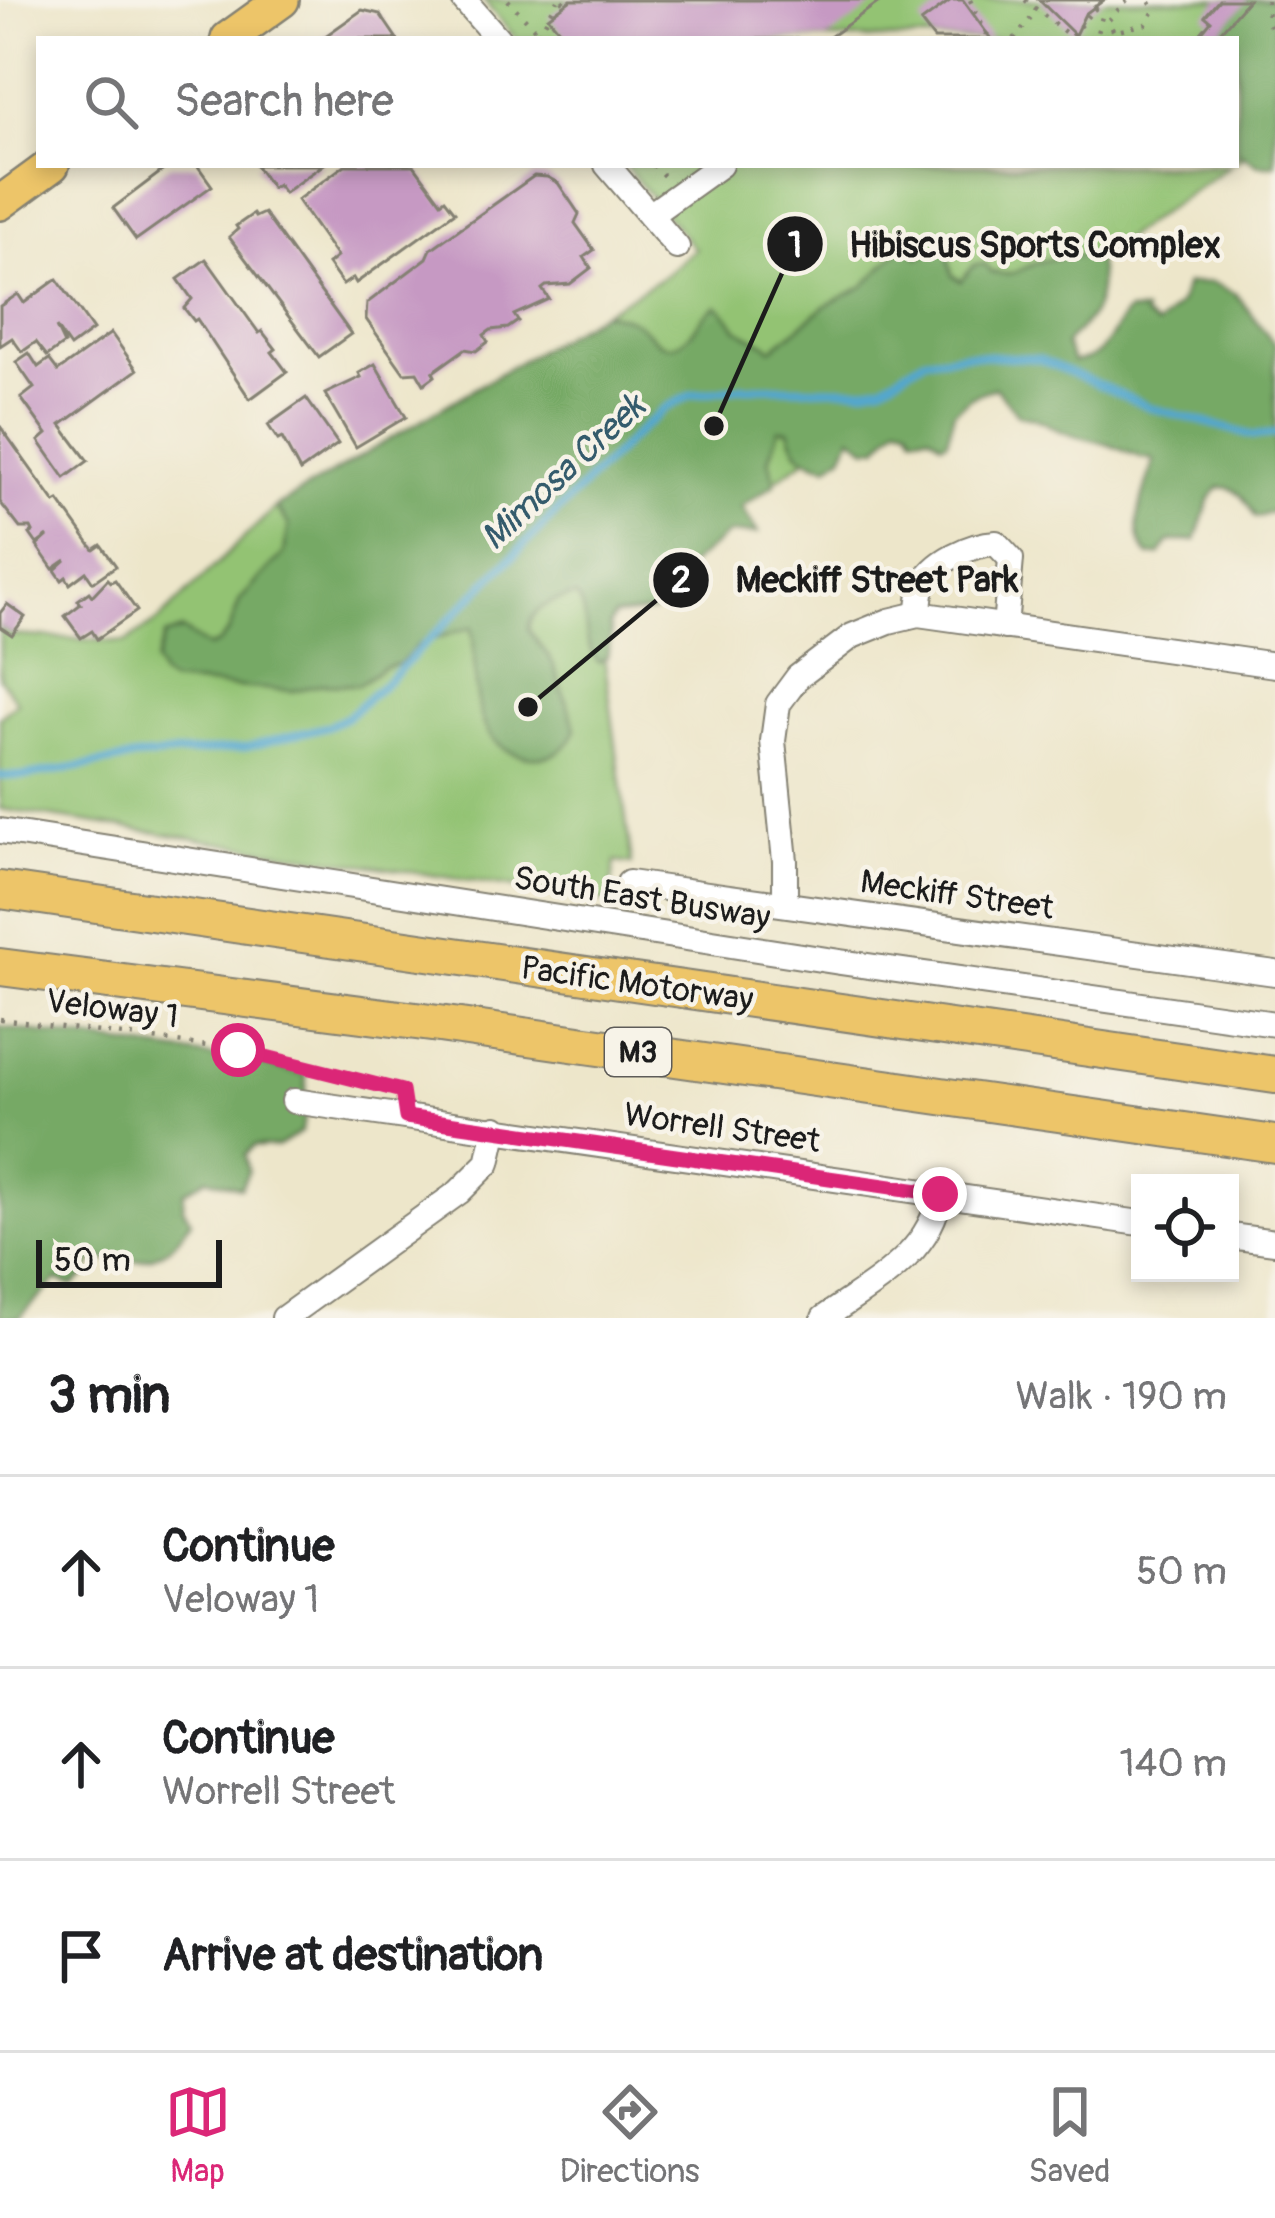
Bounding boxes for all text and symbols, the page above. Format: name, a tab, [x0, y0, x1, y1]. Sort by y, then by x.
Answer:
search box	[36, 36, 1239, 168]
icon: search	[78, 69, 144, 135]
text: Search here	[174, 74, 394, 130]
callout: Hibiscus Sports Complex	[765, 208, 1245, 280]
text: 1	[788, 223, 802, 268]
text: Hibiscus Sports Complex	[849, 223, 1221, 268]
water label: Mimosa Creek	[471, 382, 657, 559]
callout: Meckiff Street Park	[651, 544, 1042, 616]
text: 2	[671, 558, 691, 603]
text: Meckiff Street Park	[735, 558, 1020, 603]
street label: South East Busway	[511, 857, 773, 939]
street label: Meckiff Street	[858, 861, 1057, 929]
street label: Pacific Motorway	[518, 947, 756, 1021]
street label: Veloway 1	[43, 981, 181, 1037]
route start	[211, 1023, 265, 1077]
road number: M3	[605, 1028, 671, 1076]
street label: Worrell Street	[621, 1094, 823, 1162]
route end	[913, 1167, 967, 1221]
map controls	[1131, 1174, 1239, 1282]
button: locate	[1131, 1174, 1239, 1282]
scale bar	[36, 1234, 222, 1287]
text: 50 m	[54, 1240, 131, 1281]
text: 3 min	[48, 1364, 170, 1428]
text: Walk · 190 m	[1015, 1372, 1227, 1421]
text: Continue	[162, 1519, 335, 1575]
icon: ahead	[48, 1539, 114, 1605]
text: 50 m	[1136, 1547, 1227, 1596]
text: Veloway 1	[162, 1575, 319, 1624]
text: Continue	[162, 1711, 335, 1767]
icon: ahead	[48, 1731, 114, 1797]
text: 140 m	[1119, 1739, 1227, 1788]
text: Worrell Street	[162, 1767, 395, 1816]
icon: arrive	[48, 1923, 114, 1989]
text: Arrive at destination	[162, 1928, 543, 1984]
tab: Map	[165, 2079, 231, 2192]
tab: Directions	[560, 2079, 700, 2192]
tab: Saved	[1029, 2079, 1110, 2192]

